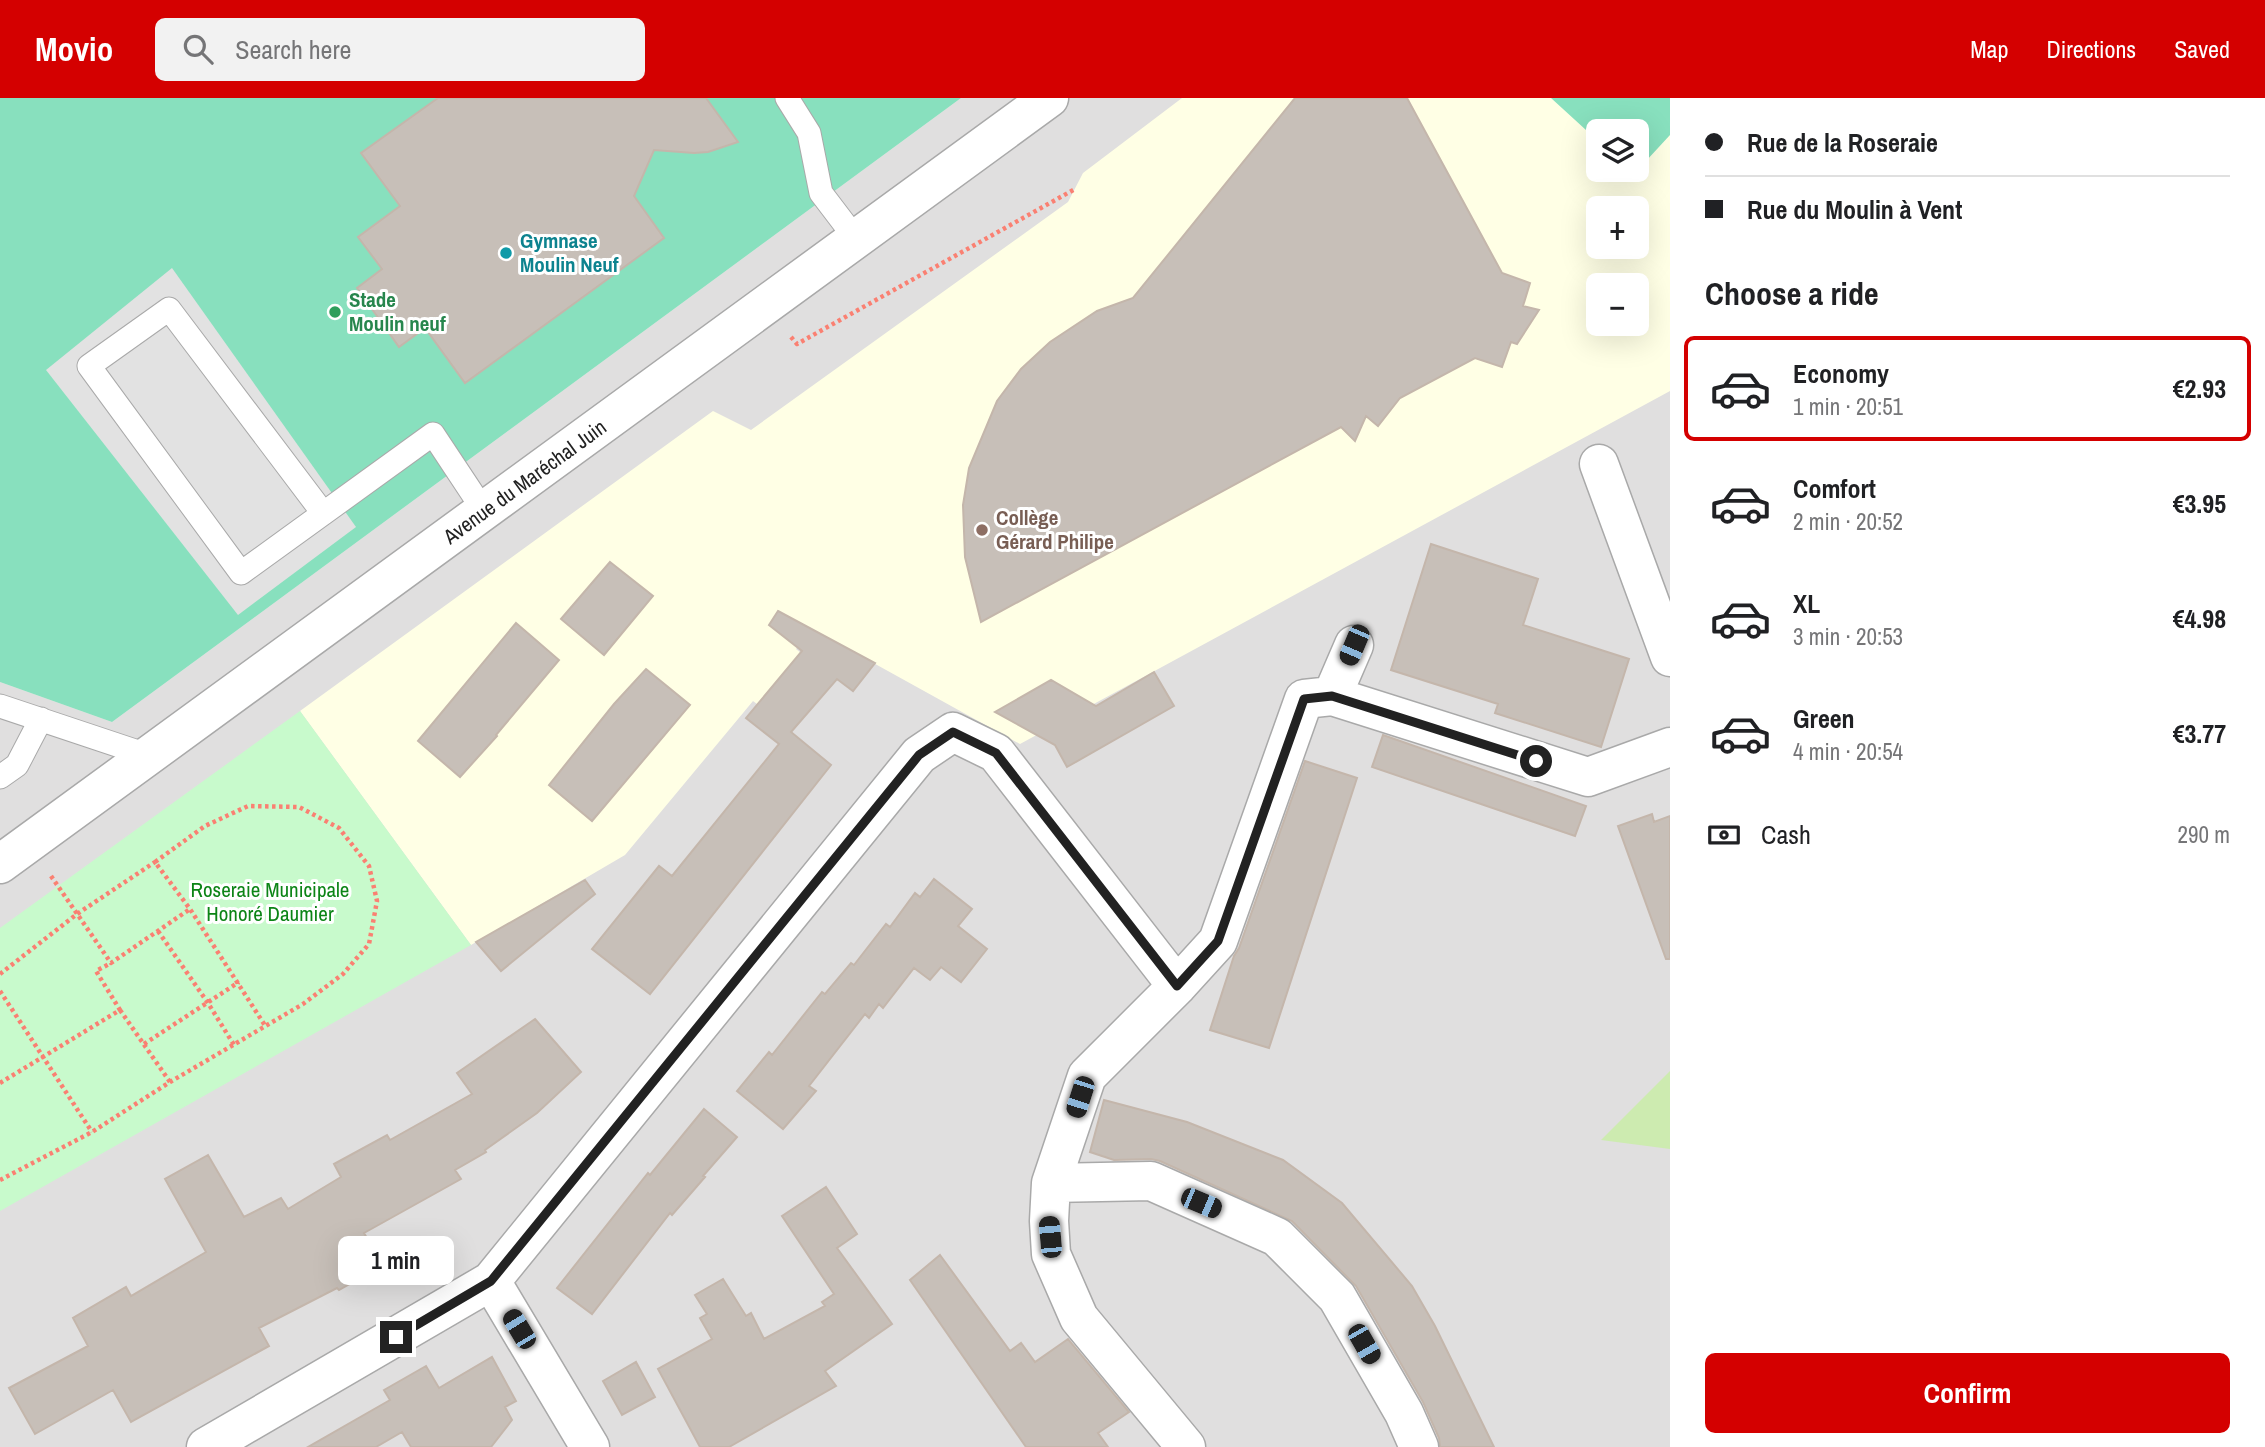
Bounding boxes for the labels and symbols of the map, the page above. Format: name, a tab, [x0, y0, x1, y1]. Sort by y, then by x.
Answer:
place label: Gymnase Moulin Neuf	[520, 226, 619, 279]
marker: Gymnase Moulin Neuf	[498, 245, 514, 261]
place label: Stade Moulin neuf	[349, 285, 446, 338]
marker: Stade Moulin neuf	[327, 304, 343, 320]
street label: Avenue du Maréchal Juin	[437, 413, 612, 551]
place label: Collège Gérard Philipe	[996, 503, 1114, 556]
marker: Collège Gérard Philipe	[974, 522, 990, 538]
car	[1337, 622, 1372, 668]
route start	[1520, 745, 1552, 777]
park label: Roseraie Municipale Honoré Daumier	[191, 875, 349, 928]
car	[1064, 1074, 1097, 1120]
car	[1178, 1185, 1225, 1221]
car	[1038, 1215, 1063, 1259]
callout: 1 min	[338, 1236, 454, 1284]
car	[500, 1306, 539, 1352]
route end	[380, 1321, 412, 1353]
car	[1345, 1321, 1384, 1367]

